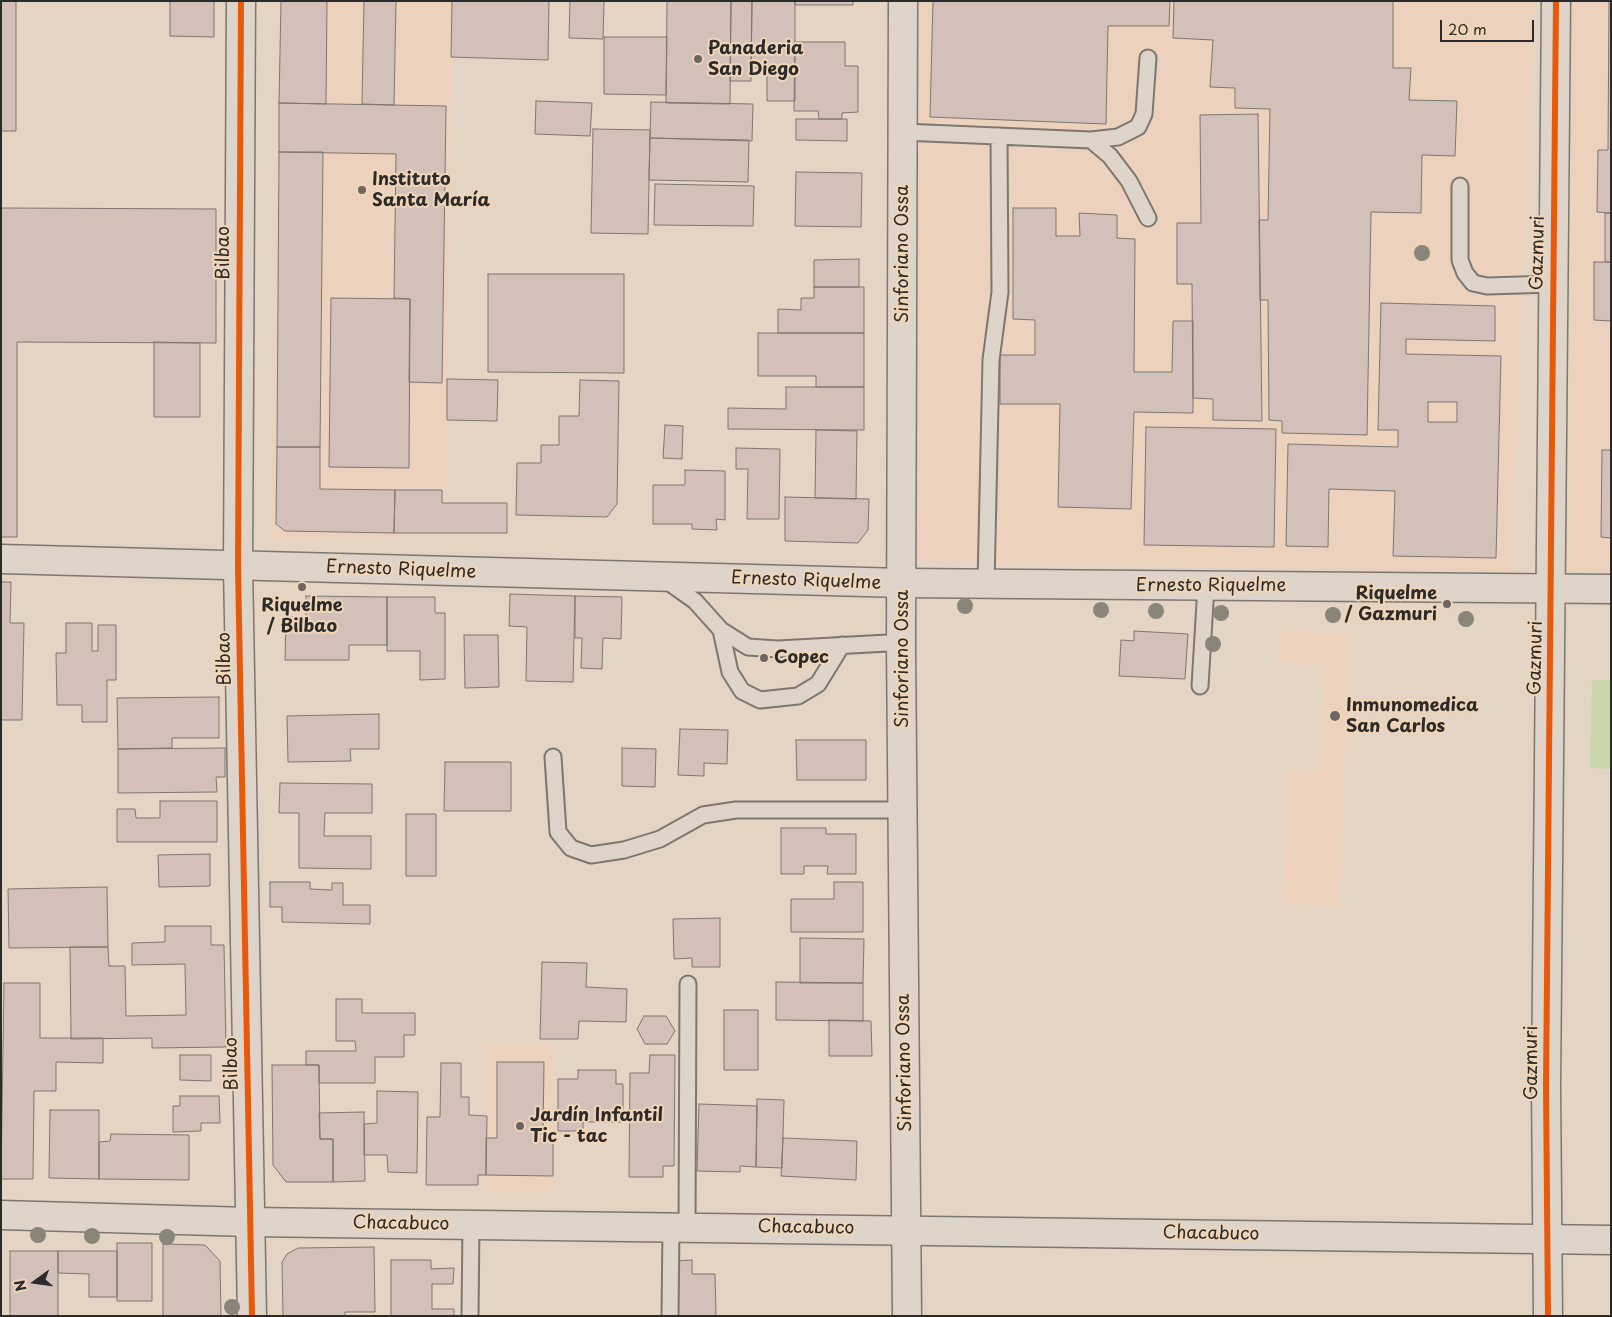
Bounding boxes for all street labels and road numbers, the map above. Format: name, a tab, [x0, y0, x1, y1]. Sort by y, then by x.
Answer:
street label: Sinforiano Ossa	[892, 185, 914, 323]
street label: Gazmuri	[1527, 215, 1549, 291]
street label: Bilbao	[213, 226, 235, 280]
street label: Ernesto Riquelme	[325, 557, 477, 583]
street label: Ernesto Riquelme	[730, 568, 882, 594]
street label: Ernesto Riquelme	[1136, 575, 1286, 597]
street label: Sinforiano Ossa	[892, 590, 914, 728]
street label: Gazmuri	[1525, 620, 1547, 696]
street label: Bilbao	[214, 632, 236, 686]
street label: Sinforiano Ossa	[893, 994, 917, 1132]
street label: Gazmuri	[1521, 1026, 1543, 1100]
street label: Bilbao	[221, 1037, 243, 1091]
street label: Chacabuco	[352, 1212, 450, 1236]
street label: Chacabuco	[757, 1216, 855, 1240]
street label: Chacabuco	[1162, 1222, 1260, 1246]

